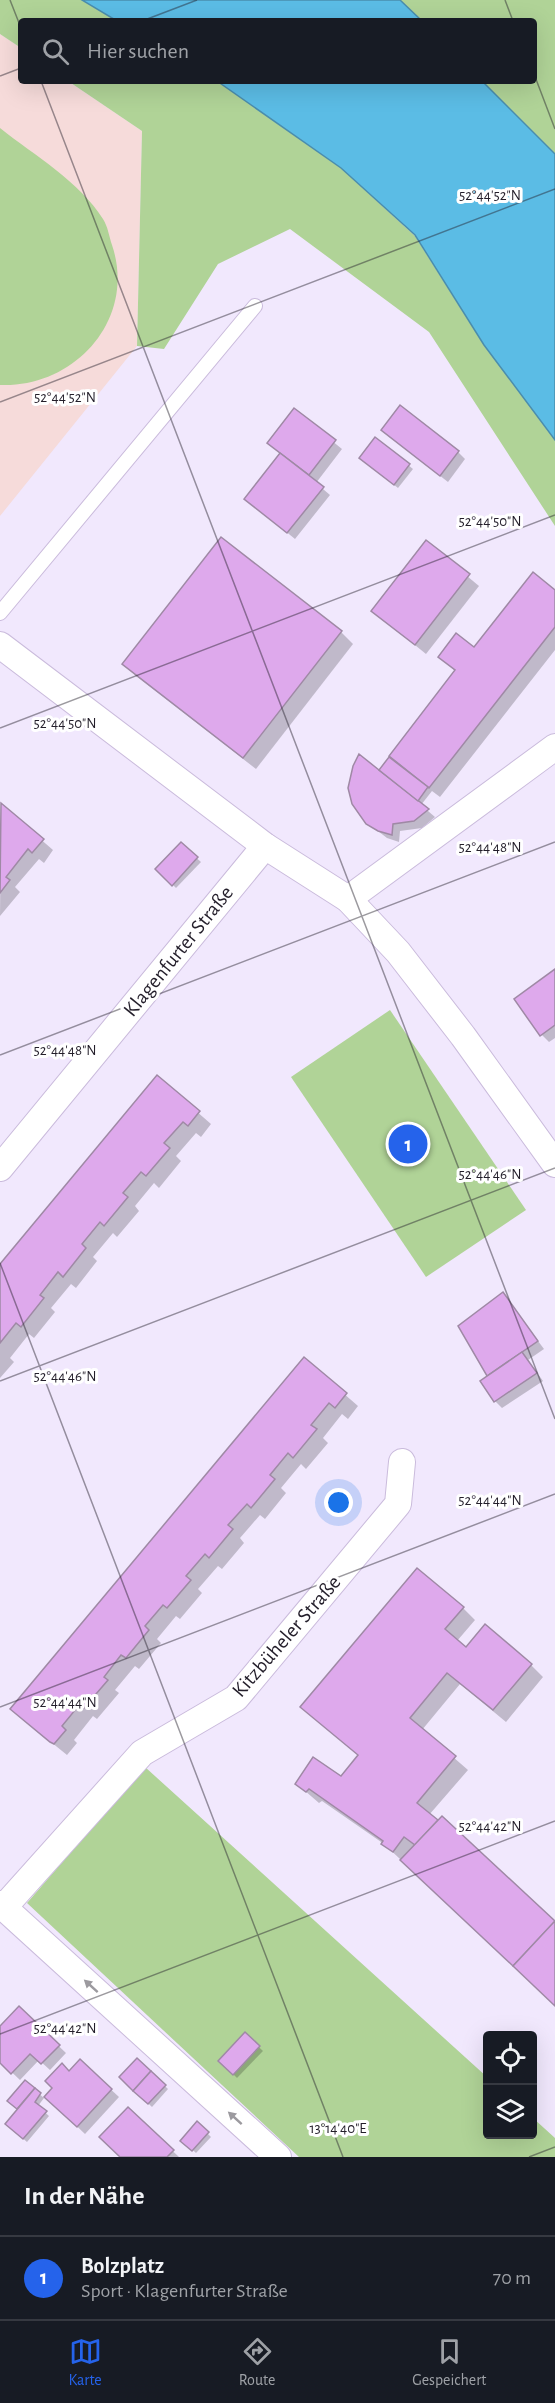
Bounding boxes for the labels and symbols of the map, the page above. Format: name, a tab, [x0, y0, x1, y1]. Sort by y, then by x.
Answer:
text: 52°44'52"N	[459, 188, 521, 203]
text: 52°44'52"N	[34, 390, 96, 405]
text: 52°44'50"N	[458, 514, 522, 529]
text: 52°44'50"N	[33, 716, 97, 731]
text: 52°44'48"N	[458, 840, 522, 855]
street label: Klagenfurter Straße	[120, 882, 237, 1021]
text: 52°44'48"N	[33, 1043, 97, 1058]
pin: 1	[388, 1122, 428, 1166]
text: 52°44'46"N	[458, 1167, 522, 1182]
text: 52°44'46"N	[33, 1369, 97, 1384]
your location	[324, 1488, 353, 1517]
text: 52°44'44"N	[458, 1493, 522, 1508]
street label: Kitzbüheler Straße	[228, 1572, 345, 1701]
text: 52°44'44"N	[33, 1695, 97, 1710]
text: 52°44'42"N	[459, 1819, 521, 1834]
one-way arrow	[83, 1979, 98, 1993]
text: 52°44'42"N	[34, 2021, 96, 2036]
one-way arrow	[228, 2111, 242, 2125]
text: 13°14'40"E	[309, 2121, 367, 2136]

